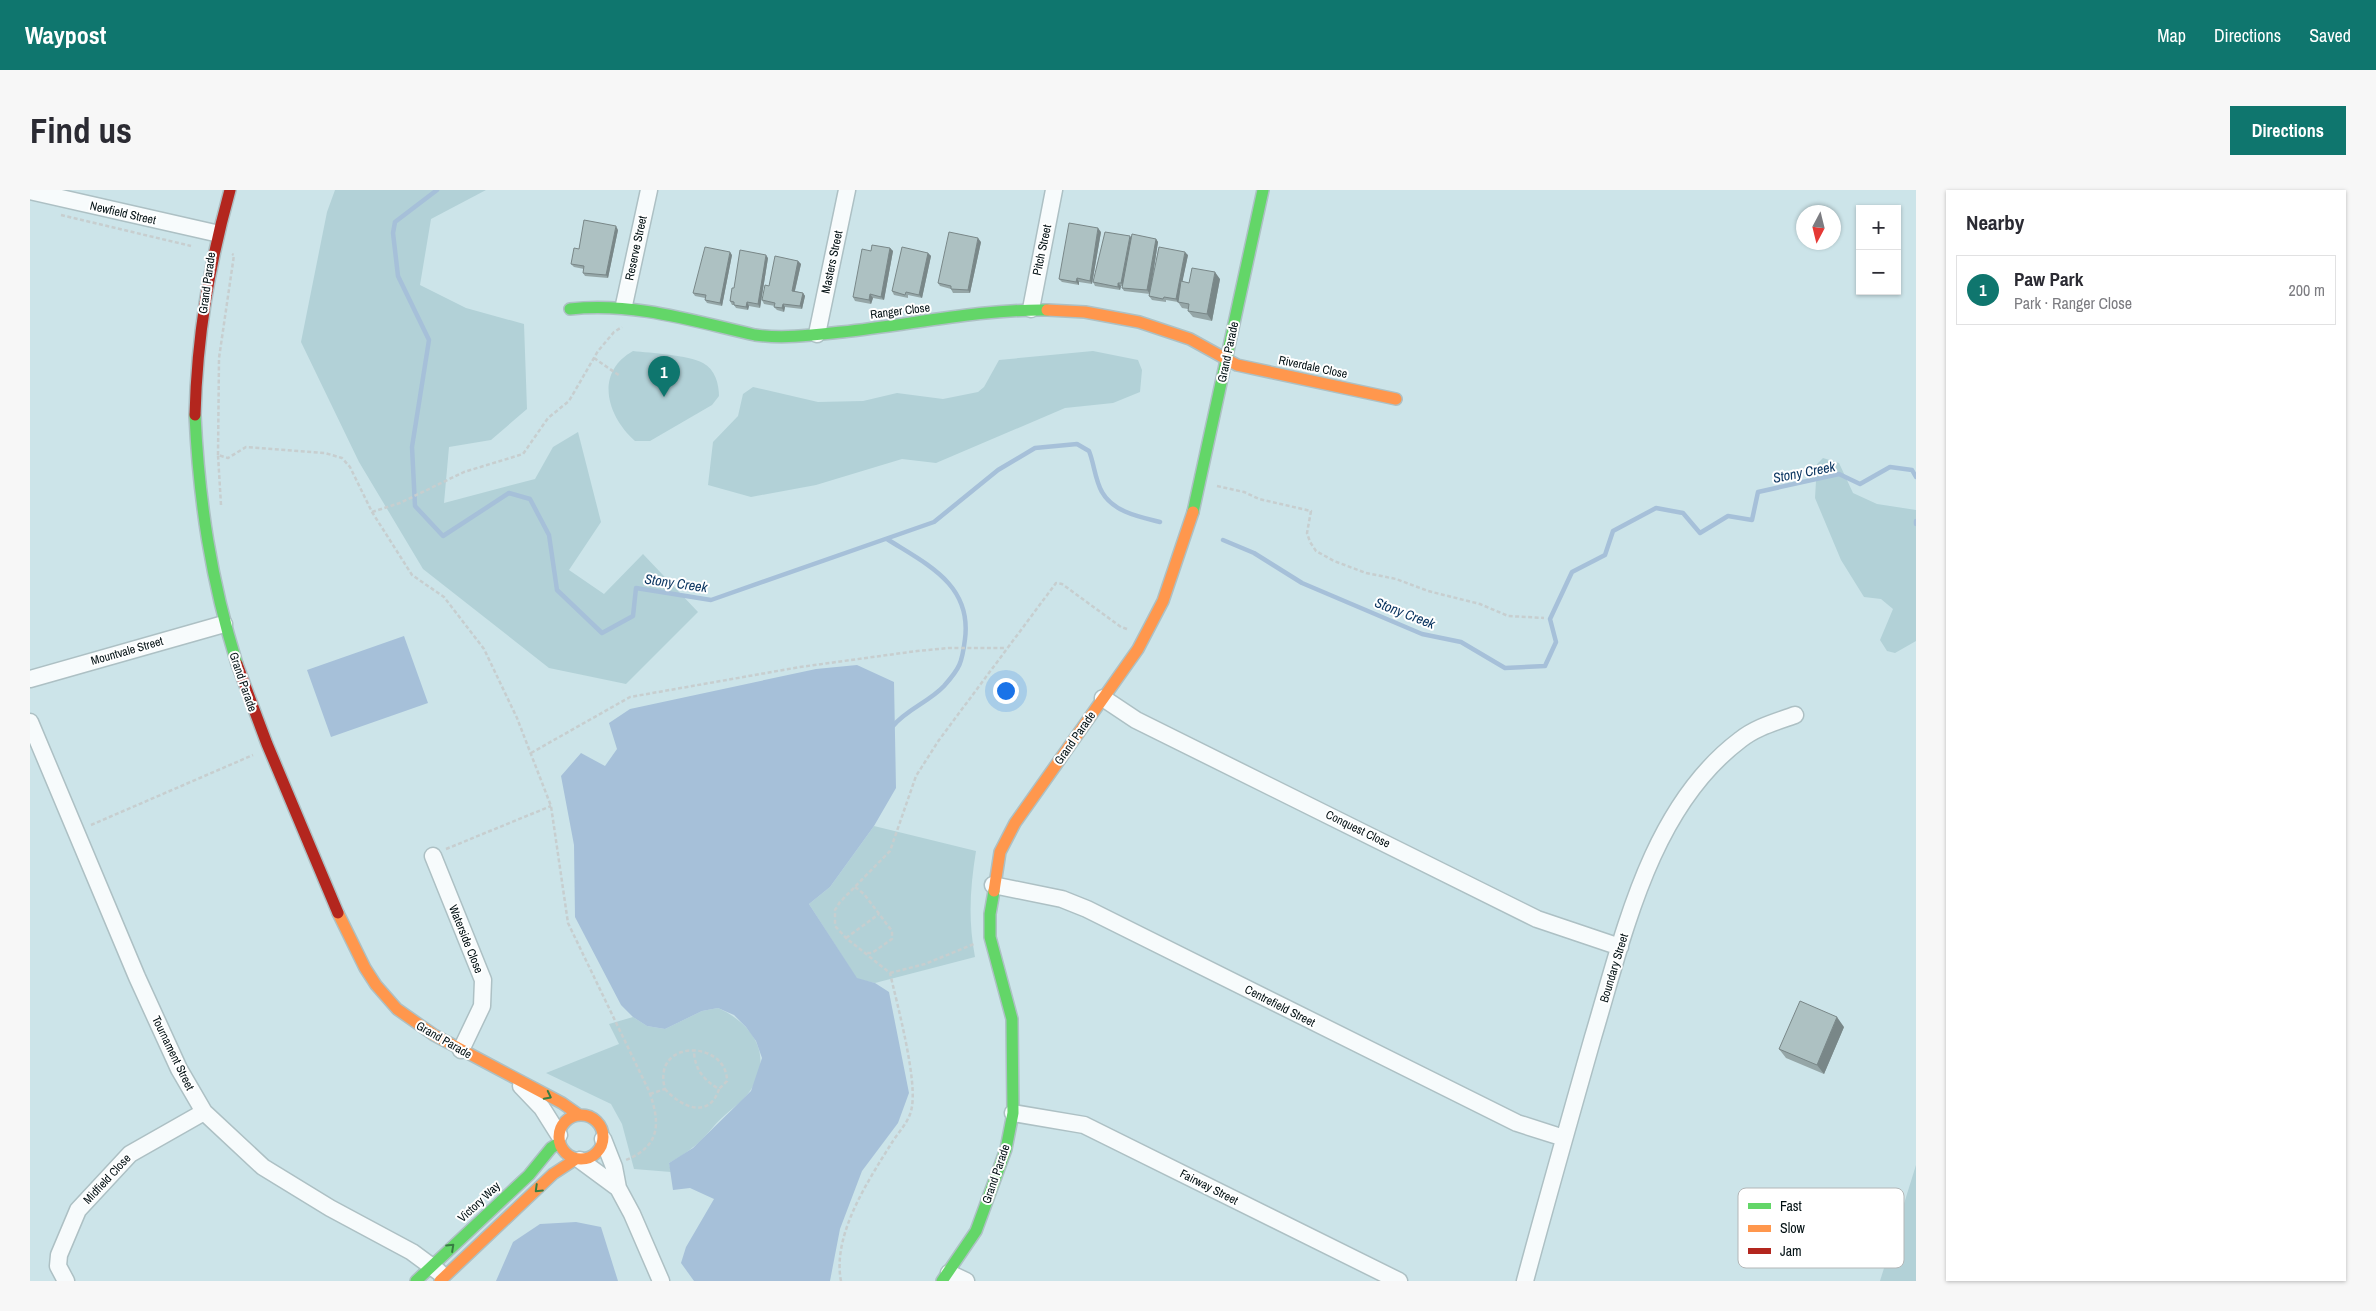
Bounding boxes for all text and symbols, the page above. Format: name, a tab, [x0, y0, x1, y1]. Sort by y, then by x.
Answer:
text: Waypost	[25, 19, 106, 51]
text: Map	[2157, 23, 2186, 48]
text: Directions	[2214, 23, 2281, 48]
text: Saved	[2309, 23, 2351, 48]
button: Directions	[2230, 106, 2346, 155]
text: Find us	[30, 107, 132, 154]
street label: Newfield Street	[88, 198, 158, 228]
north arrow	[1796, 205, 1841, 250]
map controls	[1856, 205, 1901, 295]
button: +	[1856, 205, 1901, 250]
text: Nearby	[1966, 208, 2024, 237]
street label: Reserve Street	[621, 214, 651, 282]
street label: Pitch Street	[1029, 223, 1055, 277]
street label: Masters Street	[818, 229, 847, 295]
button: −	[1856, 250, 1901, 295]
street label: Grand Parade	[195, 251, 219, 315]
text: Paw Park	[2014, 266, 2083, 292]
text: 1	[1979, 279, 1987, 301]
text: 200 m	[2289, 279, 2325, 301]
text: Park · Ranger Close	[2014, 292, 2132, 314]
street label: Ranger Close	[869, 299, 931, 323]
street label: Grand Parade	[1214, 320, 1242, 384]
street label: Riverdale Close	[1277, 352, 1349, 382]
pin: 1	[648, 356, 680, 397]
water label: Stony Creek	[1771, 457, 1838, 487]
water label: Stony Creek	[643, 570, 710, 596]
water label: Stony Creek	[1372, 593, 1439, 633]
street label: Mountvale Street	[89, 633, 165, 669]
street label: Grand Parade	[225, 650, 261, 714]
your location	[993, 678, 1019, 704]
street label: Grand Parade	[1051, 708, 1099, 768]
street label: Conquest Close	[1323, 806, 1393, 852]
street label: Waterside Close	[445, 902, 487, 976]
street label: Boundary Street	[1596, 931, 1632, 1004]
street label: Centrefield Street	[1242, 981, 1318, 1031]
street label: Tournament Street	[148, 1013, 198, 1093]
street label: Grand Parade	[413, 1018, 475, 1062]
one-way arrow	[542, 1090, 551, 1100]
street label: Grand Parade	[978, 1142, 1014, 1206]
street label: Midfield Close	[80, 1151, 134, 1207]
street label: Fairway Street	[1177, 1165, 1241, 1209]
street label: Victory Way	[454, 1178, 504, 1226]
one-way arrow	[535, 1183, 544, 1192]
legend	[1738, 1188, 1904, 1268]
text: Fast	[1780, 1197, 1802, 1215]
text: Slow	[1780, 1219, 1806, 1237]
text: Jam	[1780, 1242, 1802, 1260]
one-way arrow	[445, 1244, 454, 1253]

